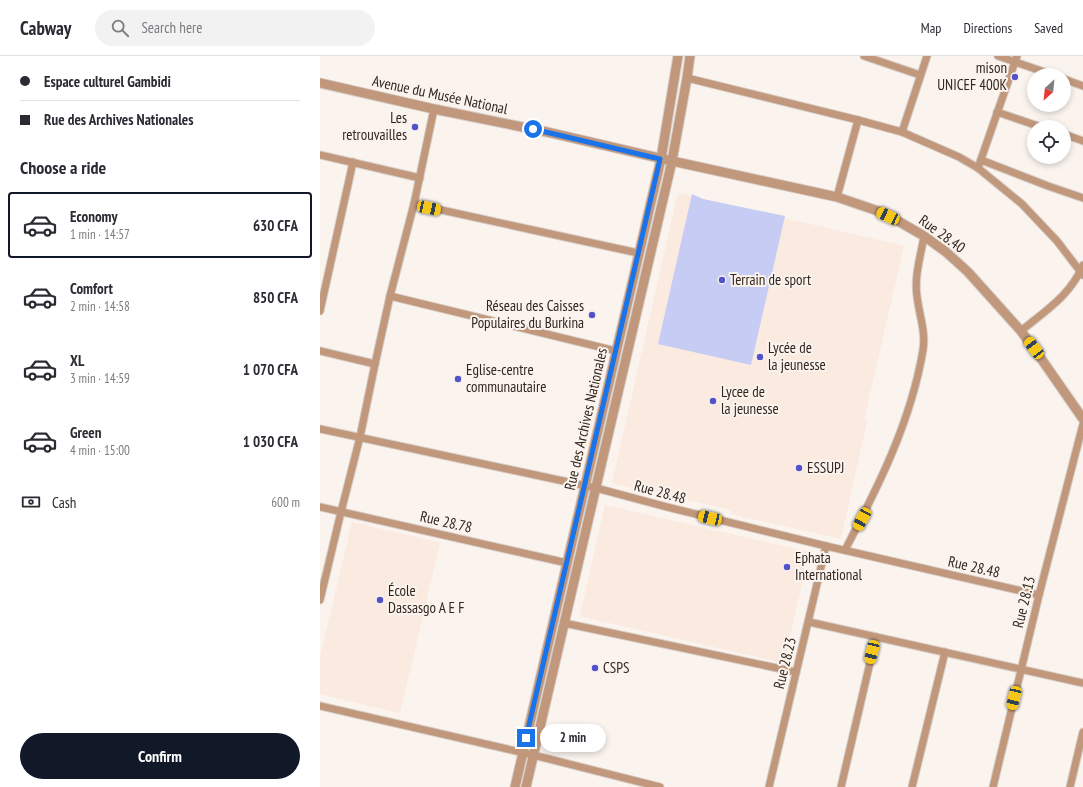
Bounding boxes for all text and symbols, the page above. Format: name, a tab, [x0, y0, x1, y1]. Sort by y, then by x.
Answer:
search box	[95, 10, 375, 46]
text: Cabway	[20, 16, 71, 40]
icon: search	[109, 17, 131, 39]
text: Search here	[141, 18, 202, 37]
text: Map	[921, 19, 941, 37]
text: Directions	[963, 19, 1012, 37]
text: Saved	[1034, 19, 1063, 37]
place label: mison UNICEF 400K	[937, 58, 1008, 94]
north arrow	[1027, 68, 1071, 112]
map controls	[1027, 68, 1071, 164]
street label: Avenue du Musée National	[371, 71, 510, 118]
text: Espace culturel Gambidi	[44, 72, 171, 91]
marker: mison UNICEF 400K	[1010, 72, 1020, 82]
place label: Les retrouvailles	[342, 108, 407, 144]
text: Rue des Archives Nationales	[44, 110, 194, 129]
route start	[524, 120, 542, 138]
button: locate	[1027, 120, 1071, 164]
marker: Les retrouvailles	[410, 122, 420, 132]
text: Choose a ride	[20, 156, 106, 179]
car	[416, 200, 442, 216]
car	[875, 205, 901, 227]
icon: car	[22, 207, 58, 243]
text: Economy	[70, 207, 118, 226]
street label: Rue 28.40	[915, 210, 969, 257]
text: 630 CFA	[253, 216, 298, 235]
text: 1 min · 14:57	[70, 226, 130, 243]
place label: Terrain de sport	[730, 270, 811, 289]
marker: Terrain de sport	[717, 275, 727, 285]
icon: car	[22, 279, 58, 315]
text: Comfort	[70, 279, 113, 298]
text: 850 CFA	[253, 288, 298, 307]
place label: Réseau des Caisses Populaires du Burkina	[471, 296, 584, 332]
text: 2 min · 14:58	[70, 298, 130, 315]
marker: Réseau des Caisses Populaires du Burkina	[587, 310, 597, 320]
car	[1022, 335, 1046, 361]
place label: Lycée de la jeunesse	[768, 338, 826, 374]
street label: Rue des Archives Nationales	[560, 346, 611, 492]
icon: car	[22, 351, 58, 387]
text: XL	[70, 351, 84, 370]
marker: Lycée de la jeunesse	[755, 352, 765, 362]
text: 1 070 CFA	[243, 360, 298, 379]
place label: Eglise-centre communautaire	[466, 360, 546, 396]
text: 3 min · 14:59	[70, 370, 130, 387]
marker: Eglise-centre communautaire	[453, 374, 463, 384]
place label: Lycee de la jeunesse	[721, 382, 779, 418]
marker: Lycee de la jeunesse	[708, 396, 718, 406]
icon: car	[22, 423, 58, 459]
text: Green	[70, 423, 102, 442]
text: 1 030 CFA	[243, 432, 298, 451]
text: 4 min · 15:00	[70, 442, 130, 459]
place label: ESSUPJ	[807, 458, 844, 477]
marker: ESSUPJ	[794, 463, 804, 473]
street label: Rue 28.48	[632, 476, 688, 508]
icon: cash	[20, 491, 42, 513]
text: Cash	[52, 493, 76, 512]
text: 600 m	[271, 494, 300, 511]
street label: Rue 28.78	[418, 506, 474, 537]
car	[851, 506, 873, 532]
car	[697, 509, 723, 527]
place label: Ephata International	[795, 548, 862, 584]
street label: Rue 28.48	[946, 551, 1002, 582]
marker: Ephata International	[782, 562, 792, 572]
street label: Rue 28.13	[1008, 574, 1039, 630]
place label: École Dassasgo A E F	[388, 581, 464, 617]
marker: École Dassasgo A E F	[375, 595, 385, 605]
street label: Rue 28.23	[769, 635, 800, 691]
car	[863, 639, 881, 665]
place label: CSPS	[603, 658, 629, 677]
marker: CSPS	[590, 663, 600, 673]
car	[1005, 685, 1023, 711]
callout: 2 min	[540, 724, 606, 752]
route end	[517, 729, 535, 747]
text: 2 min	[560, 729, 586, 746]
button: Confirm	[20, 733, 300, 779]

